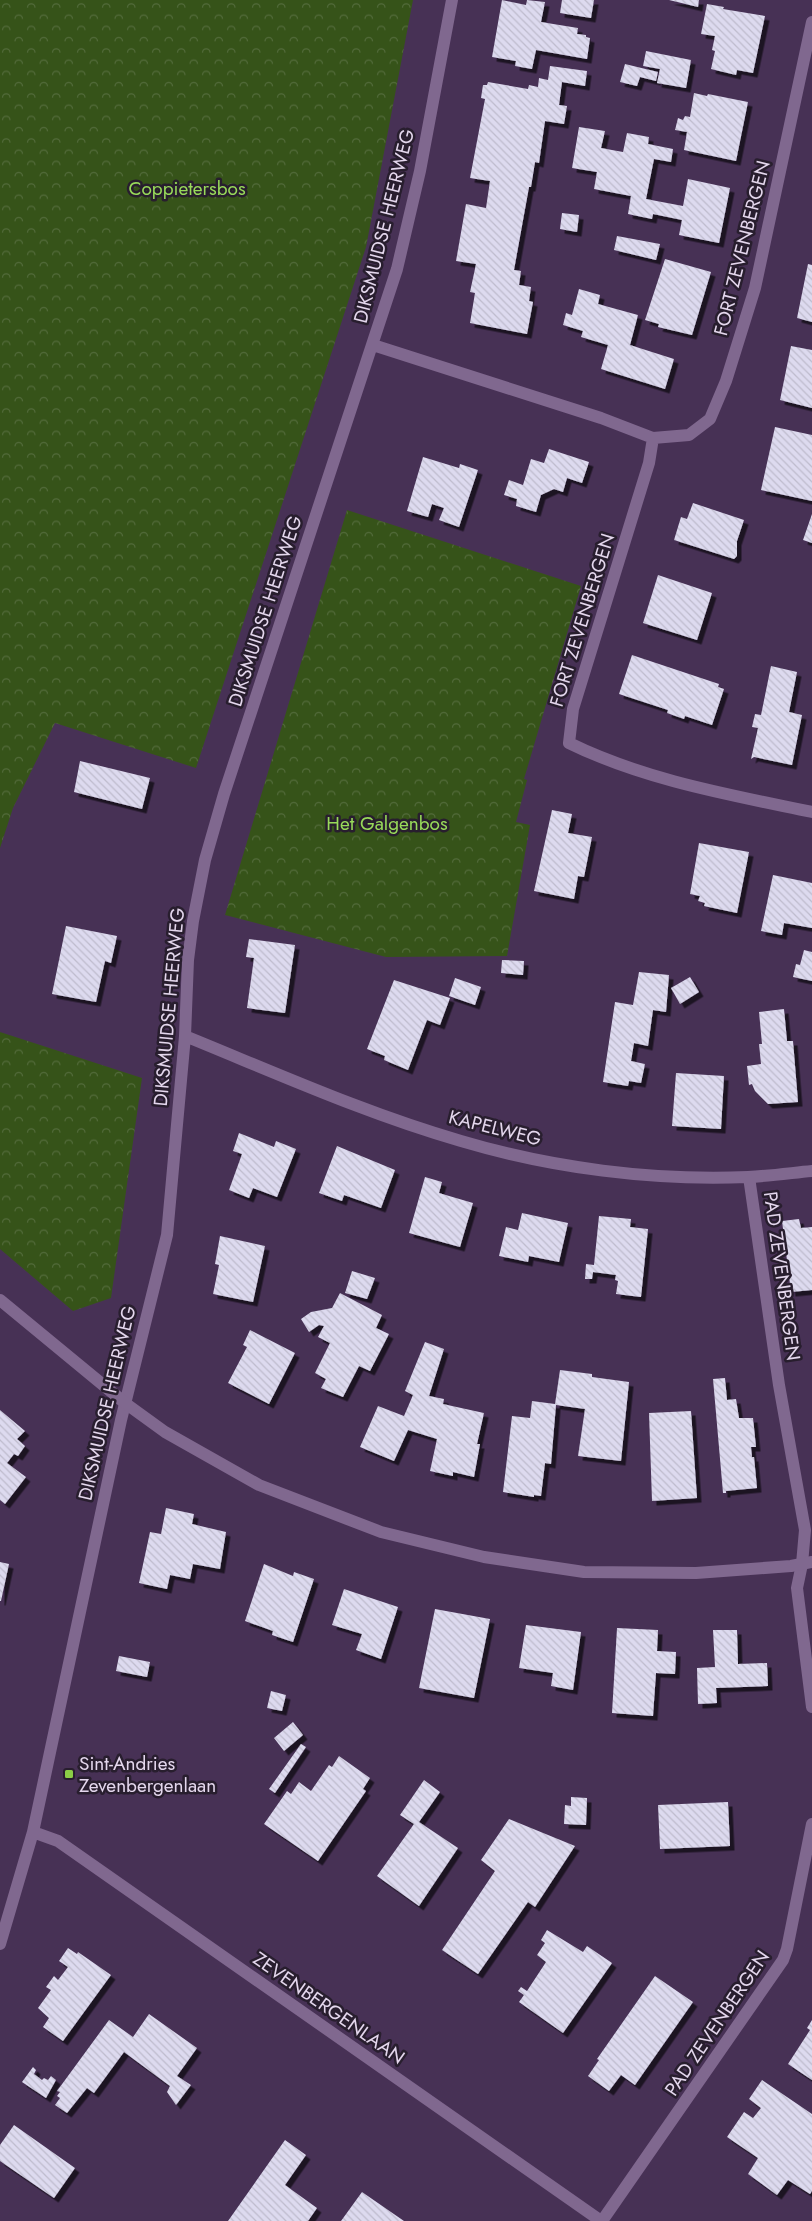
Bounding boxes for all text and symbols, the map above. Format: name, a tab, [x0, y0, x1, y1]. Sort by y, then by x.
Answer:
street label: DIKSMUIDSE HEERWEG	[347, 126, 421, 326]
street label: FORT ZEVENBERGEN	[707, 157, 777, 339]
park label: Coppietersbos	[128, 175, 246, 202]
street label: DIKSMUIDSE HEERWEG	[221, 512, 309, 710]
street label: FORT ZEVENBERGEN	[543, 530, 621, 710]
park label: Het Galgenbos	[326, 810, 448, 837]
street label: DIKSMUIDSE HEERWEG	[147, 907, 191, 1107]
street label: KAPELWEG	[446, 1103, 544, 1153]
street label: PAD ZEVENBERGEN	[757, 1190, 807, 1362]
street label: DIKSMUIDSE HEERWEG	[71, 1303, 143, 1503]
place label: Sint-Andries Zevenbergenlaan	[79, 1750, 216, 1799]
marker: Sint-Andries Zevenbergenlaan	[63, 1768, 75, 1780]
street label: ZEVENBERGENLAAN	[248, 1945, 410, 2071]
street label: PAD ZEVENBERGEN	[658, 1945, 776, 2101]

